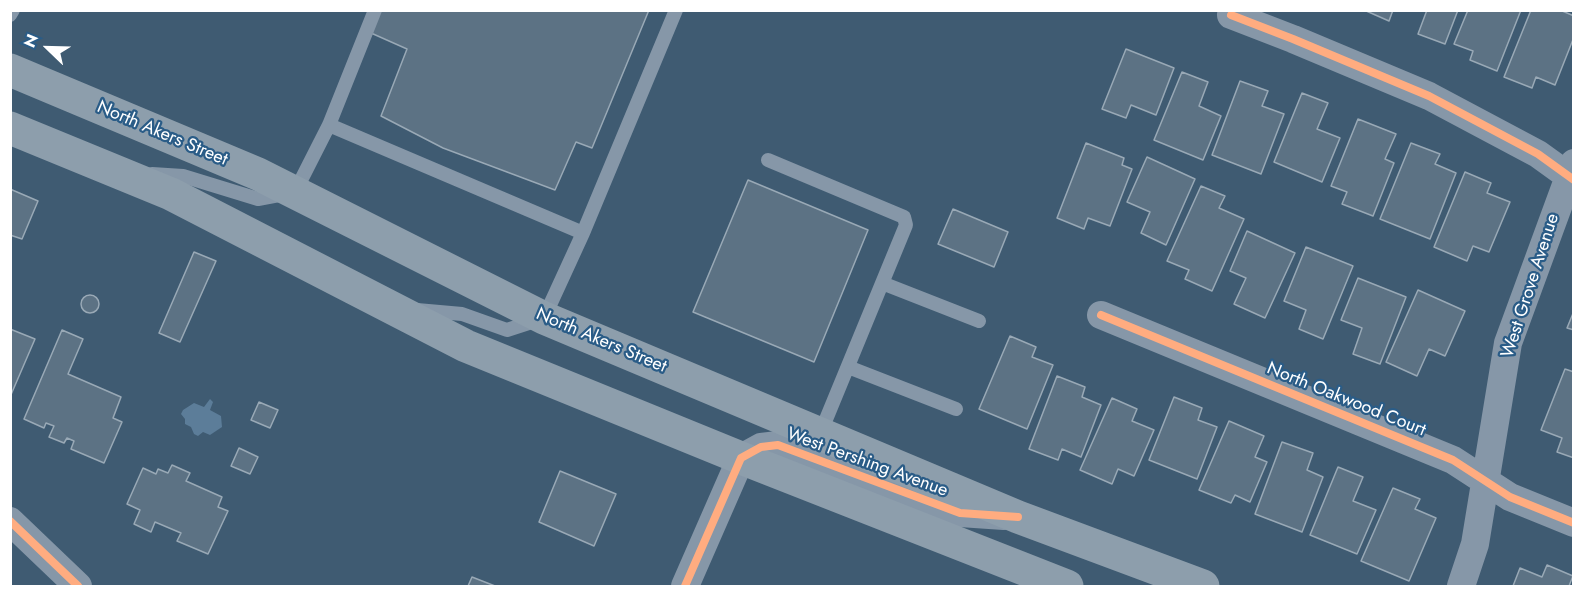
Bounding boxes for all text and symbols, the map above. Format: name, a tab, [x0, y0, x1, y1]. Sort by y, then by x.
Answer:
north arrow	[18, 18, 78, 78]
text: N	[18, 30, 44, 51]
street label: North Akers Street	[93, 97, 231, 171]
street label: West Grove Avenue	[1497, 211, 1565, 361]
street label: North Akers Street	[532, 304, 670, 378]
street label: North Oakwood Court	[1263, 358, 1429, 442]
street label: West Pershing Avenue	[783, 424, 951, 502]

